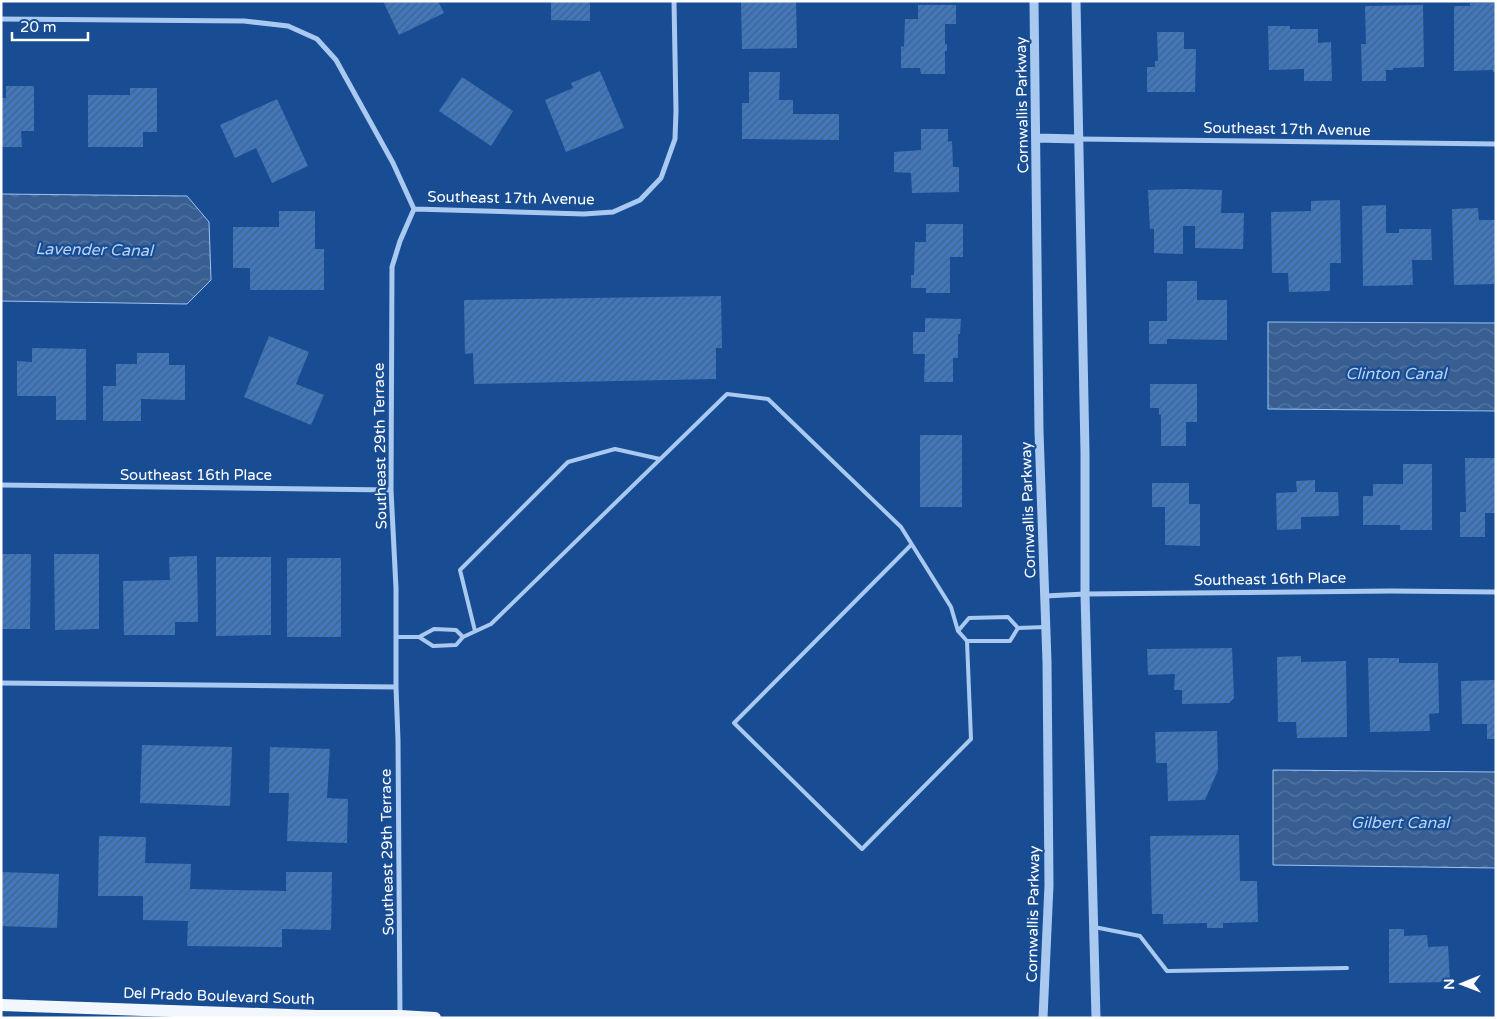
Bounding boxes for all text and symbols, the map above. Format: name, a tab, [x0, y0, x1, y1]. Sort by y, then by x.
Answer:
scale bar	[12, 10, 89, 42]
text: 20 m	[20, 18, 57, 36]
street label: Cornwallis Parkway	[1012, 36, 1032, 174]
street label: Southeast 17th Avenue	[1203, 119, 1371, 139]
street label: Southeast 17th Avenue	[427, 188, 595, 208]
water label: Lavender Canal	[35, 239, 155, 261]
street label: Southeast 29th Terrace	[370, 363, 390, 529]
water label: Clinton Canal	[1345, 364, 1449, 384]
street label: Cornwallis Parkway	[1017, 441, 1039, 579]
street label: Southeast 16th Place	[120, 466, 272, 484]
street label: Southeast 16th Place	[1194, 569, 1346, 589]
street label: Southeast 29th Terrace	[377, 769, 397, 935]
water label: Gilbert Canal	[1351, 813, 1451, 833]
street label: Cornwallis Parkway	[1023, 845, 1043, 983]
north arrow	[1437, 959, 1487, 1009]
text: N	[1441, 978, 1458, 990]
street label: Del Prado Boulevard South	[123, 984, 315, 1008]

